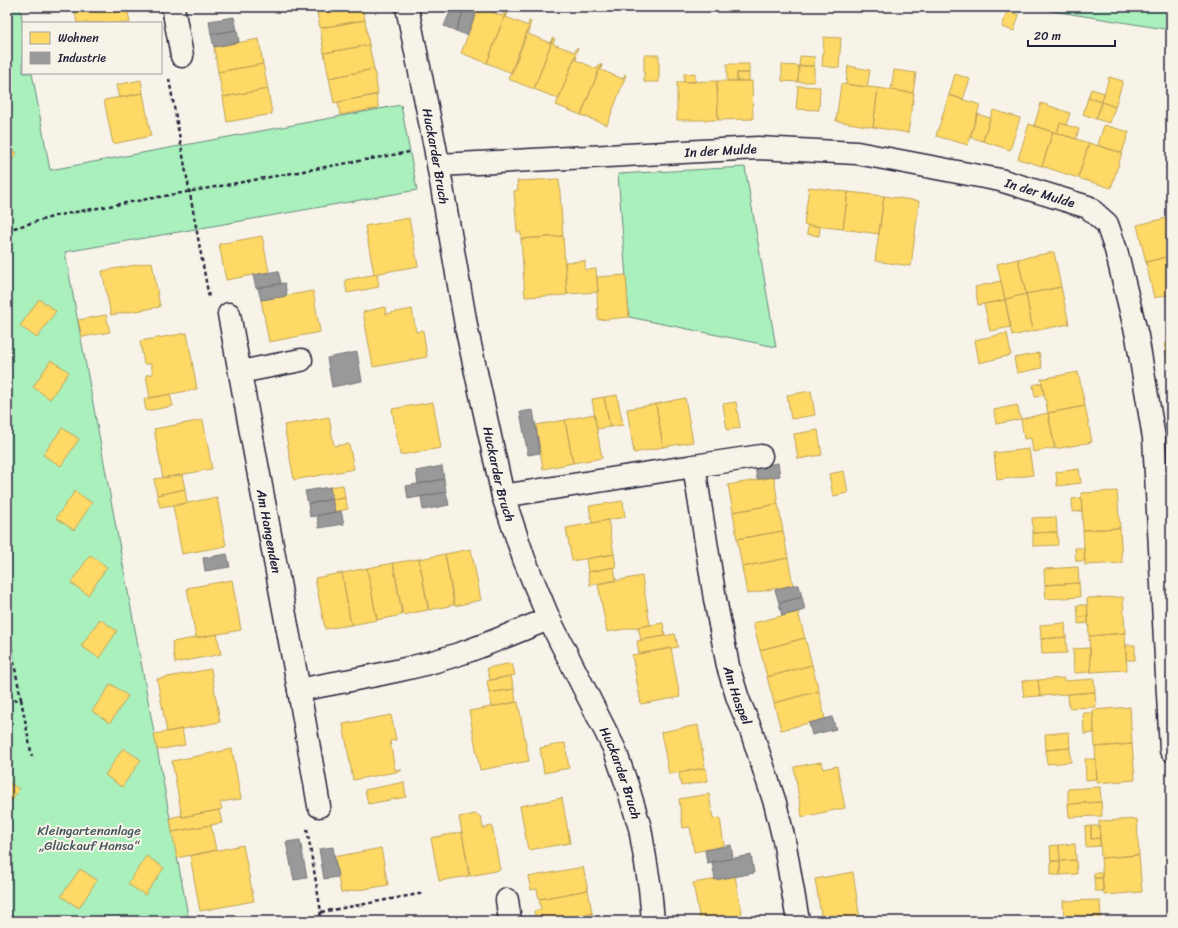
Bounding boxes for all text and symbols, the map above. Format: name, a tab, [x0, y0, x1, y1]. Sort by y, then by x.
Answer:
legend	[22, 22, 162, 74]
scale bar	[1028, 22, 1115, 48]
text: 20 m	[1034, 25, 1061, 47]
text: Wohnen	[58, 27, 99, 49]
text: Industrie	[57, 47, 106, 69]
street label: Huckarder Bruch	[416, 106, 456, 206]
street label: In der Mulde	[683, 137, 757, 163]
street label: In der Mulde	[1001, 170, 1078, 214]
street label: Huckarder Bruch	[477, 424, 522, 525]
street label: Am Hangenden	[250, 486, 289, 575]
street label: Am Haspel	[717, 662, 759, 728]
street label: Huckarder Bruch	[593, 722, 648, 822]
park label: Kleingartenanlage „Glückauf Hansa“	[37, 819, 141, 857]

